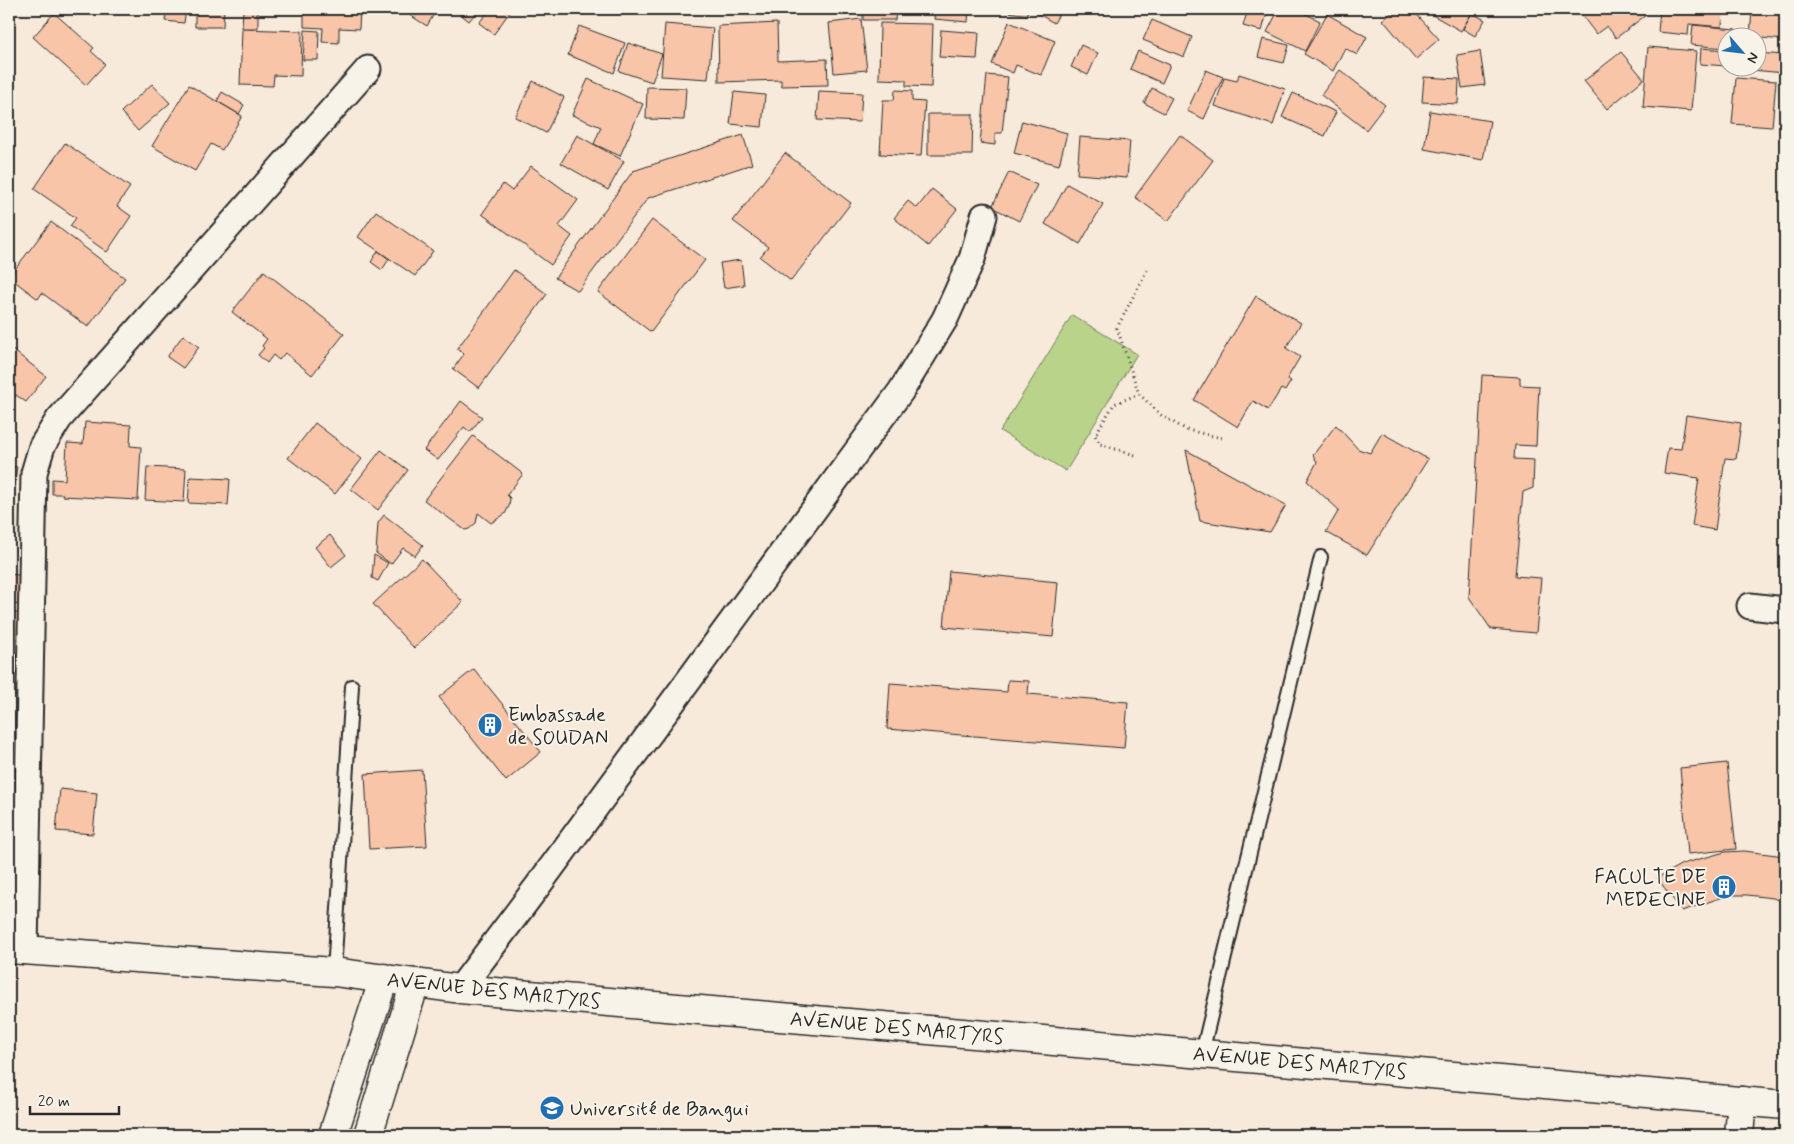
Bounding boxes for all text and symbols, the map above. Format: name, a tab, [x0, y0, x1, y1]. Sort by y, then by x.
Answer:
north arrow	[1716, 28, 1766, 78]
text: N	[1742, 49, 1763, 66]
place label: Embassade de SOUDAN	[508, 702, 608, 752]
building icon: Embassade de SOUDAN	[477, 712, 503, 738]
place label: FACULTE DE MEDECINE	[1594, 864, 1706, 914]
building icon: FACULTE DE MEDECINE	[1711, 874, 1737, 900]
street label: AVENUE DES MARTYRS	[386, 967, 602, 1016]
street label: AVENUE DES MARTYRS	[789, 1006, 1005, 1051]
street label: AVENUE DES MARTYRS	[1192, 1041, 1408, 1086]
scale bar	[30, 1084, 119, 1116]
text: 20 m	[38, 1092, 70, 1112]
school or university icon: Université de Bangui	[539, 1095, 565, 1121]
place label: Université de Bangui	[570, 1096, 749, 1123]

